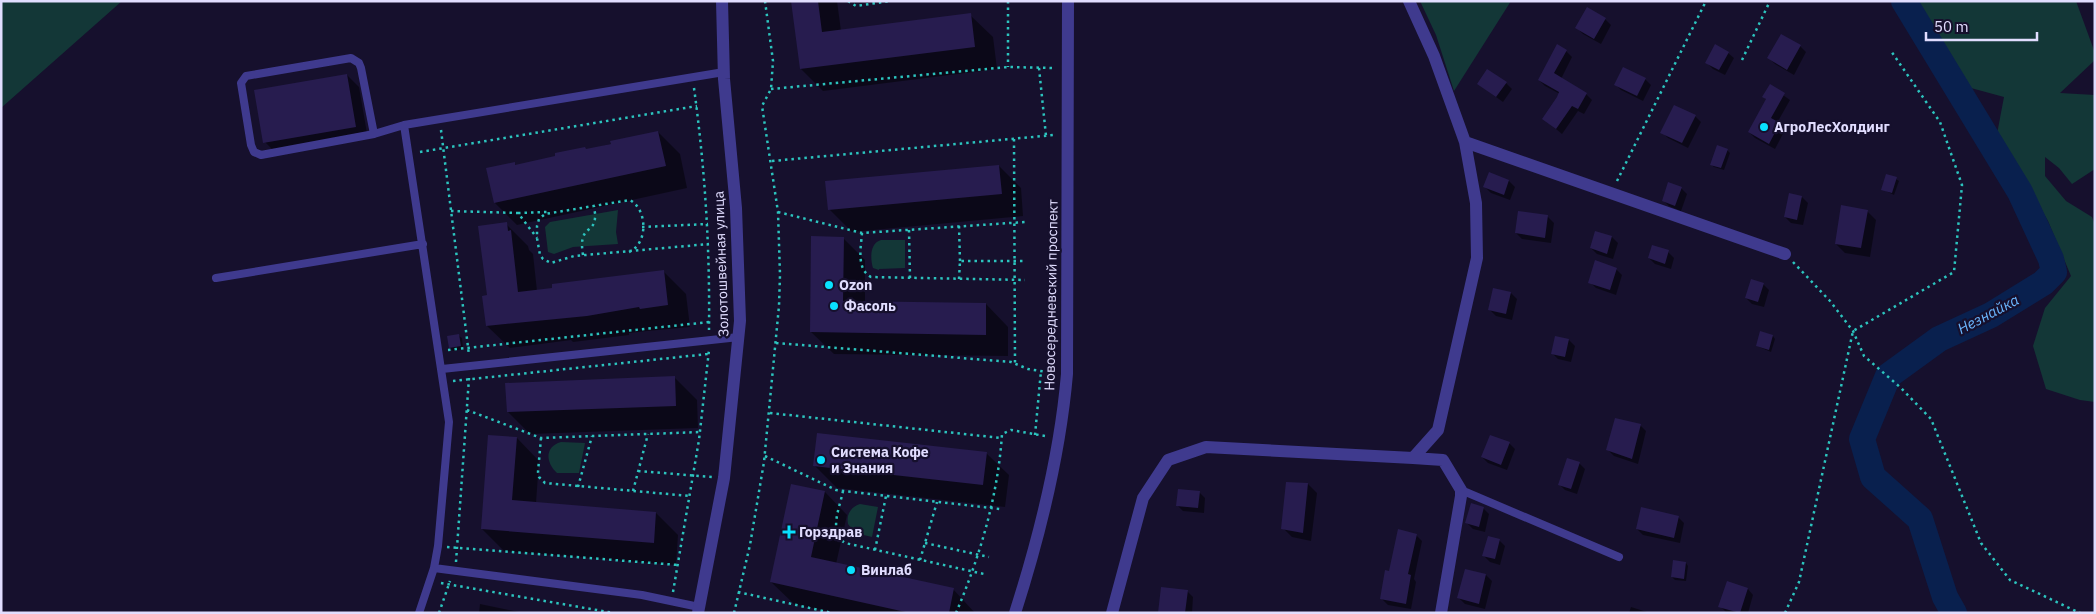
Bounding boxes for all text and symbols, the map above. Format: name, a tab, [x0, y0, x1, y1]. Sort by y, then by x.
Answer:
scale bar	[1926, 10, 2037, 42]
text: 50 m	[1934, 17, 1969, 36]
place label: АгроЛесХолдинг	[1774, 118, 1890, 136]
marker: АгроЛесХолдинг	[1758, 121, 1770, 133]
street label: Золотошвейная улица	[709, 190, 733, 337]
street label: Новосередневский проспект	[1040, 199, 1062, 391]
place label: Ozon	[839, 276, 872, 294]
marker: Ozon	[823, 279, 835, 291]
water label: Незнайка	[1954, 290, 2022, 338]
place label: Фасоль	[844, 297, 896, 315]
marker: Фасоль	[828, 300, 840, 312]
place label: Система Кофе и Знания	[831, 443, 929, 477]
marker: Система Кофе и Знания	[815, 454, 827, 466]
place label: Горздрав	[799, 523, 862, 541]
marker: Горздрав	[783, 526, 795, 538]
place label: Винлаб	[861, 561, 912, 579]
marker: Винлаб	[845, 564, 857, 576]

